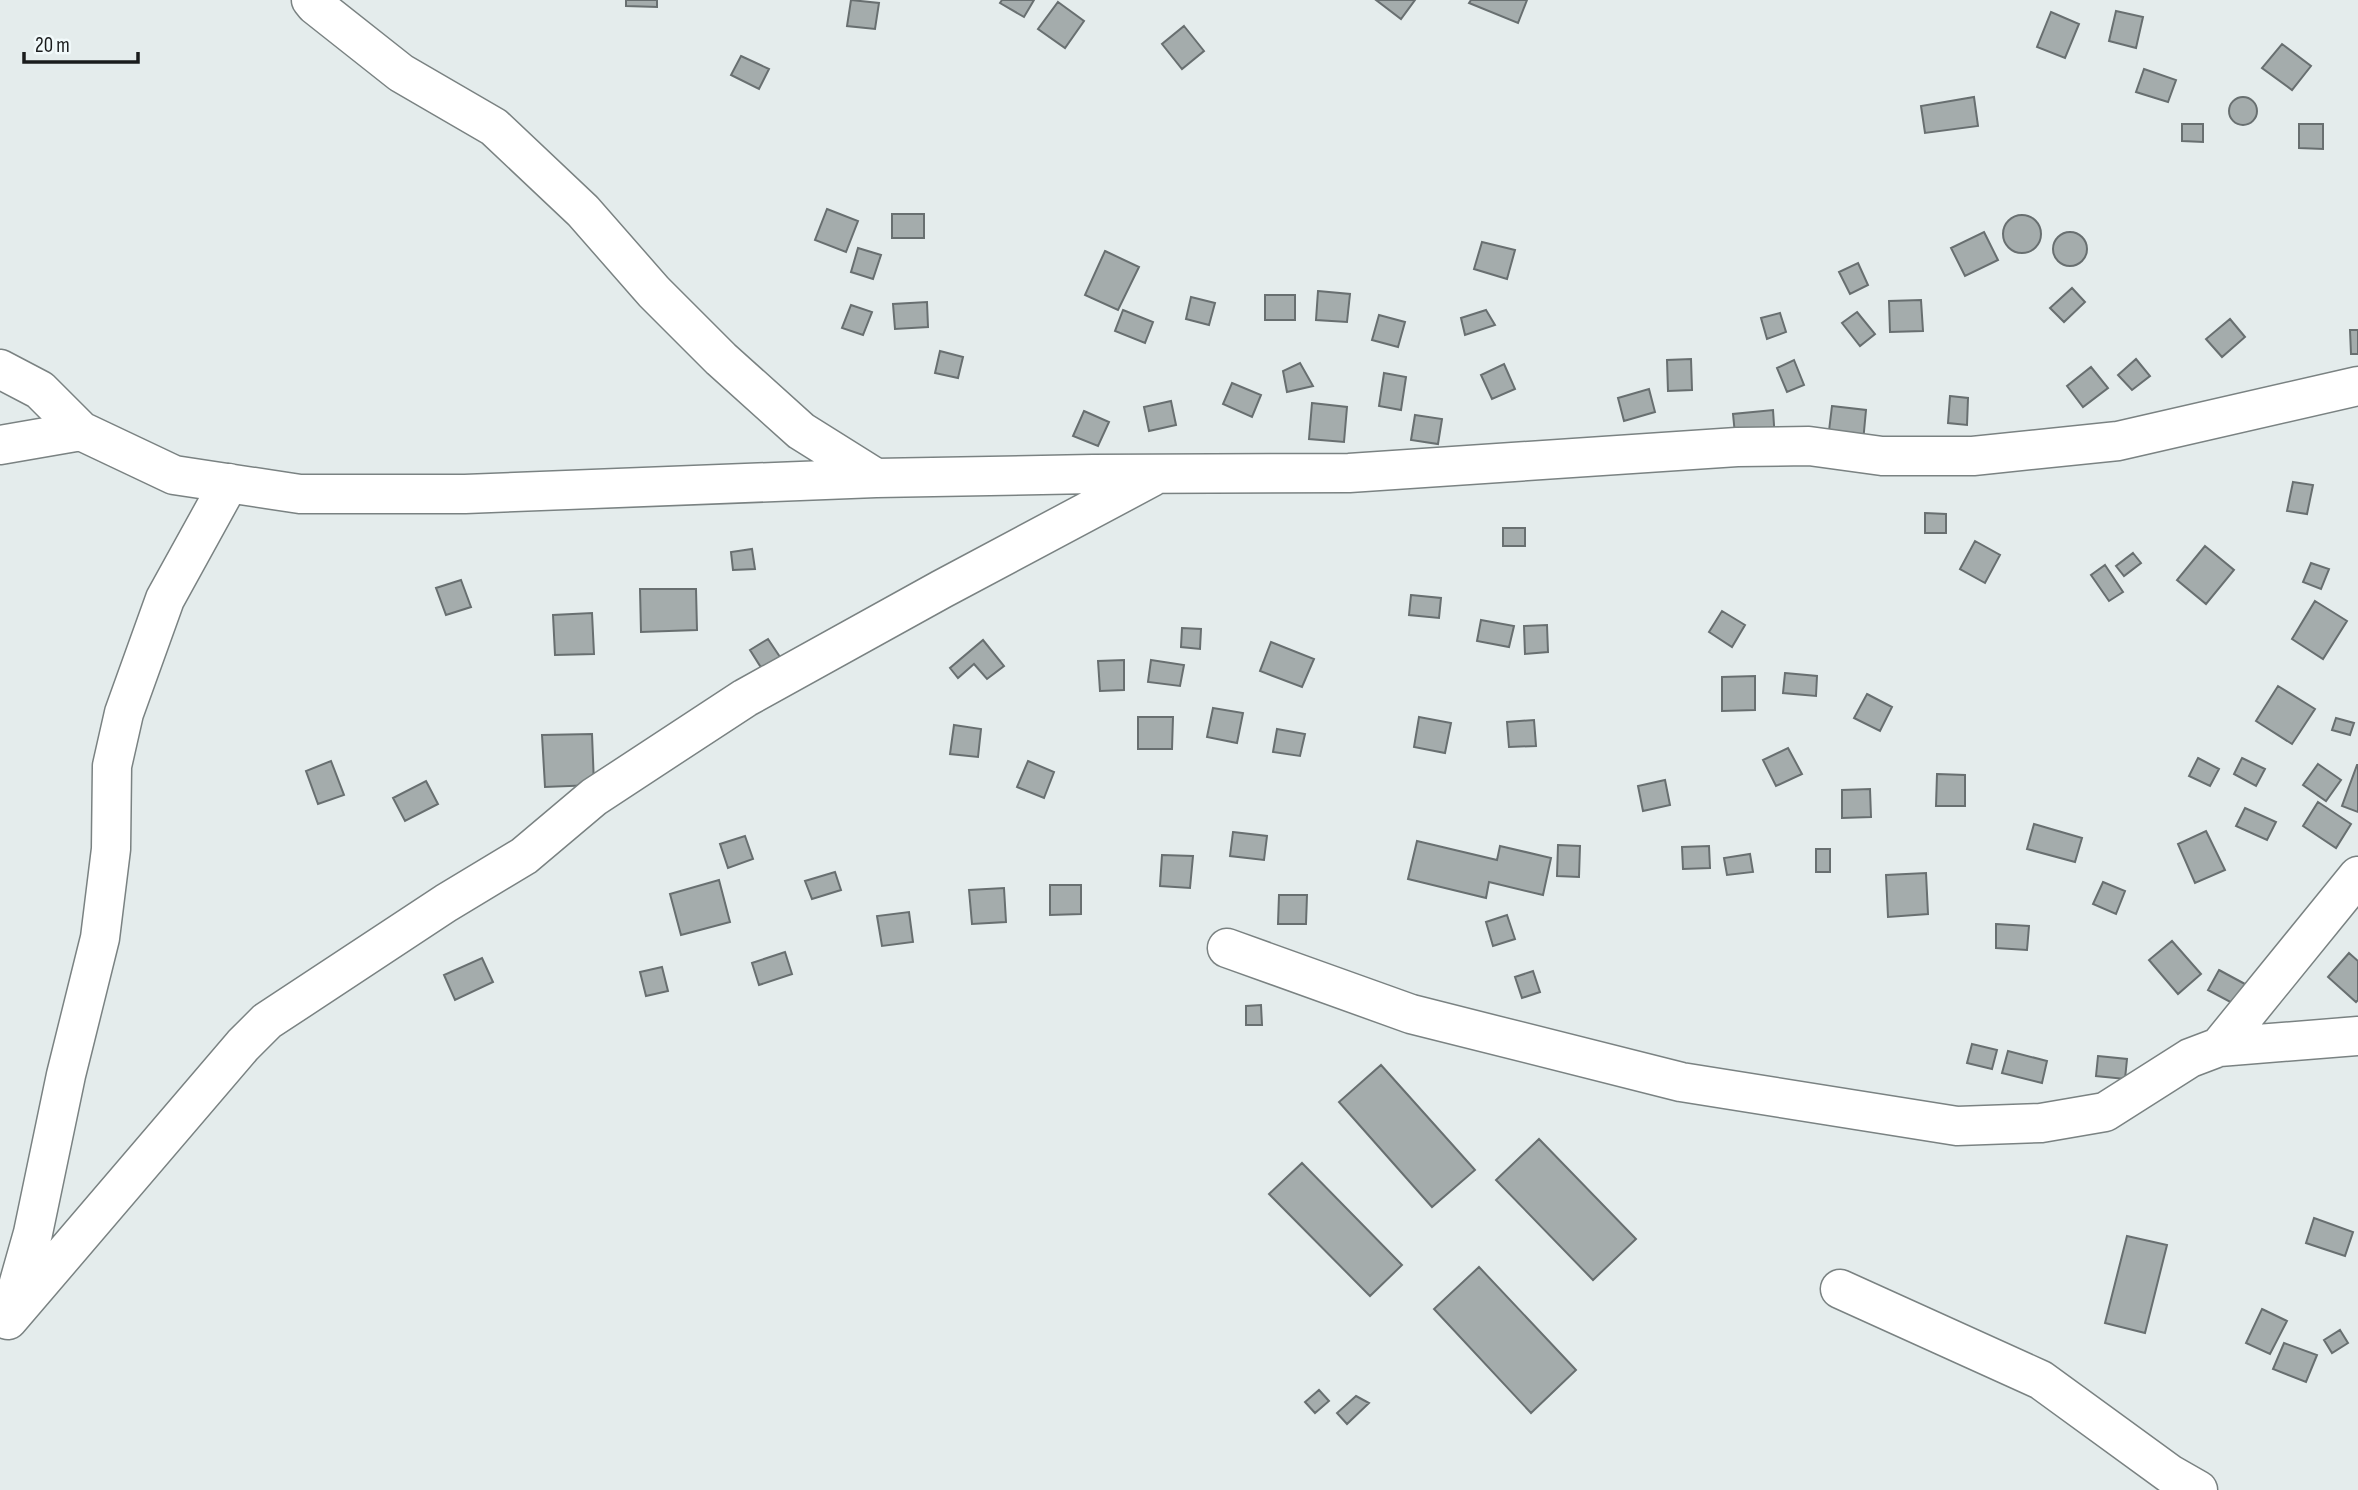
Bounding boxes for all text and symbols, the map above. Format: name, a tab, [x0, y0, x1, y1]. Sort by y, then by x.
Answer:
scale bar	[24, 21, 138, 65]
text: 20 m	[35, 33, 70, 58]

